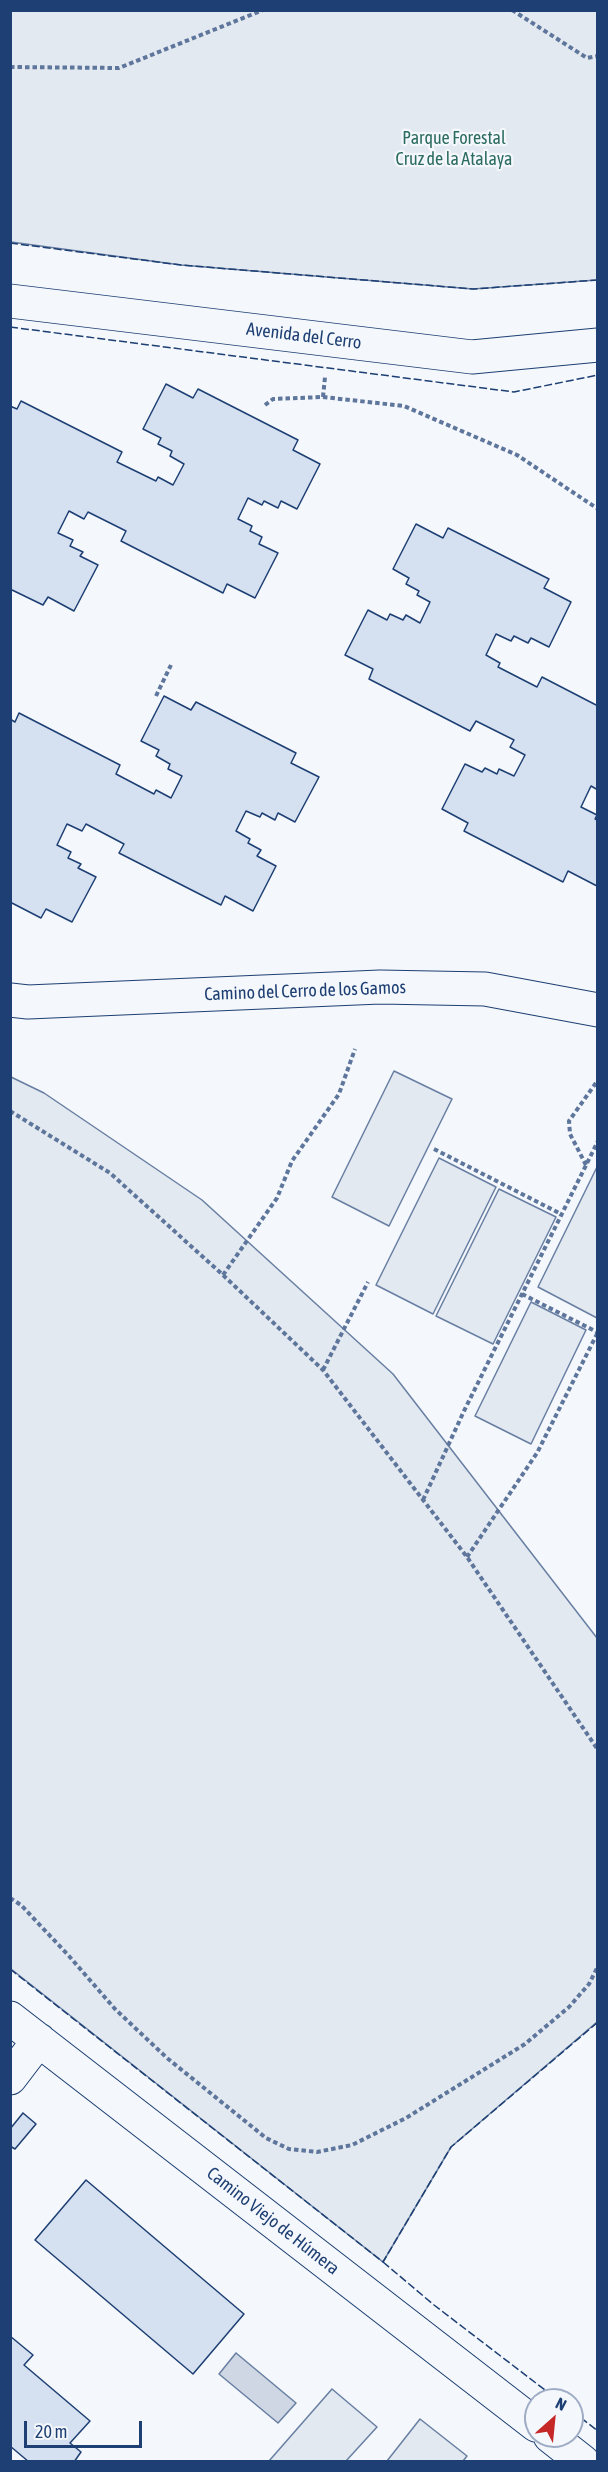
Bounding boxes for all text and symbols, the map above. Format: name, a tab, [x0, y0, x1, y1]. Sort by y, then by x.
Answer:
park label: Parque Forestal Cruz de la Atalaya	[396, 127, 512, 170]
street label: Avenida del Cerro	[245, 318, 363, 354]
street label: Camino del Cerro de los Gamos	[204, 977, 406, 1005]
street label: Camino Viejo de Húmera	[202, 2163, 344, 2279]
north arrow	[524, 2388, 584, 2448]
text: N	[553, 2394, 570, 2414]
scale bar	[27, 2409, 146, 2447]
text: 20 m	[35, 2421, 67, 2442]

